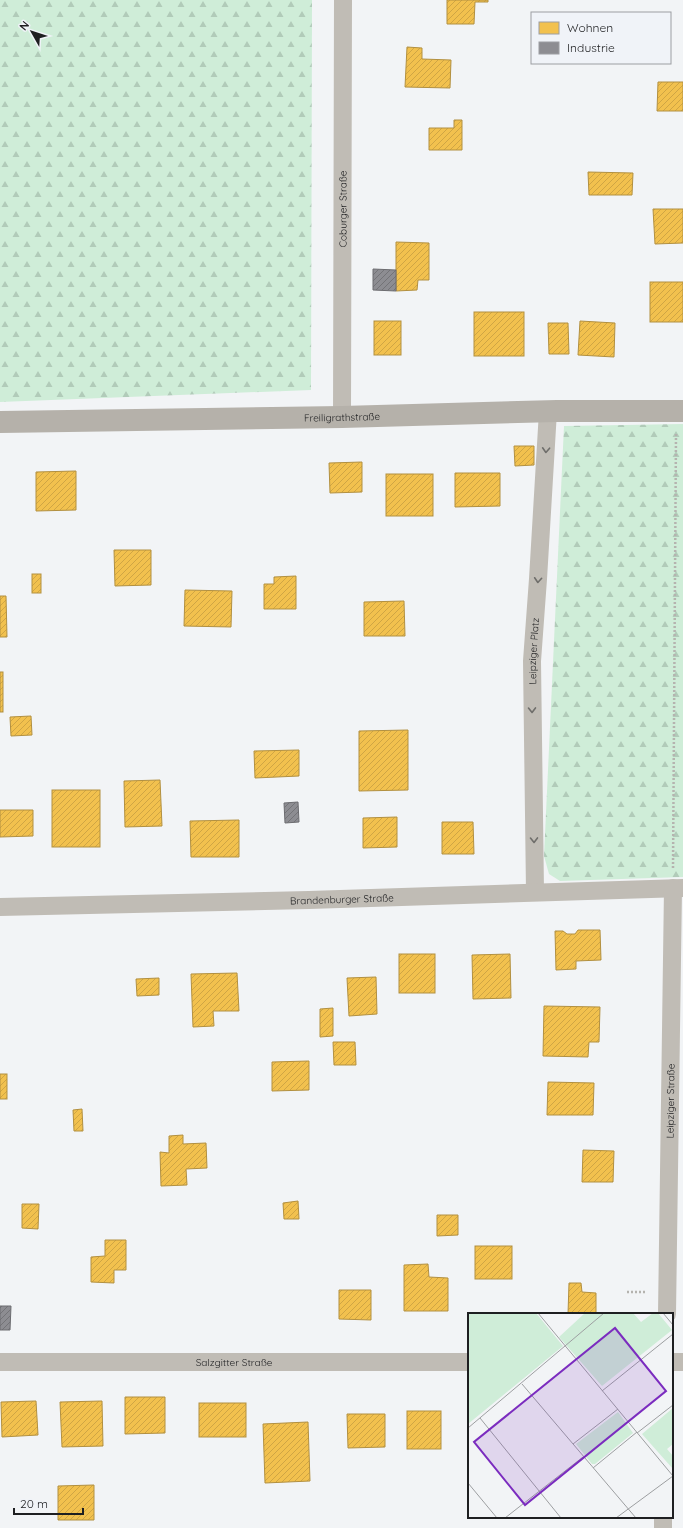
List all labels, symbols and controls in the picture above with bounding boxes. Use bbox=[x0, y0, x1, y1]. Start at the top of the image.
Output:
north arrow bbox=[12, 12, 52, 52]
legend bbox=[531, 12, 671, 64]
text: N bbox=[16, 18, 32, 33]
text: Wohnen bbox=[567, 20, 613, 35]
text: Industrie bbox=[567, 40, 615, 55]
street label: Coburger Straße bbox=[336, 170, 349, 247]
street label: Freiligrathstraße bbox=[304, 409, 381, 424]
one-way arrow bbox=[541, 447, 550, 453]
one-way arrow bbox=[534, 577, 543, 583]
street label: Leipziger Platz bbox=[525, 617, 542, 685]
one-way arrow bbox=[528, 707, 536, 713]
one-way arrow bbox=[530, 837, 538, 843]
street label: Brandenburger Straße bbox=[290, 891, 394, 907]
street label: Leipziger Straße bbox=[663, 1063, 677, 1139]
inset map bbox=[468, 1313, 673, 1518]
street label: Salzgitter Straße bbox=[196, 1356, 273, 1369]
scale bar bbox=[14, 1490, 83, 1516]
text: 20 m bbox=[20, 1496, 48, 1511]

